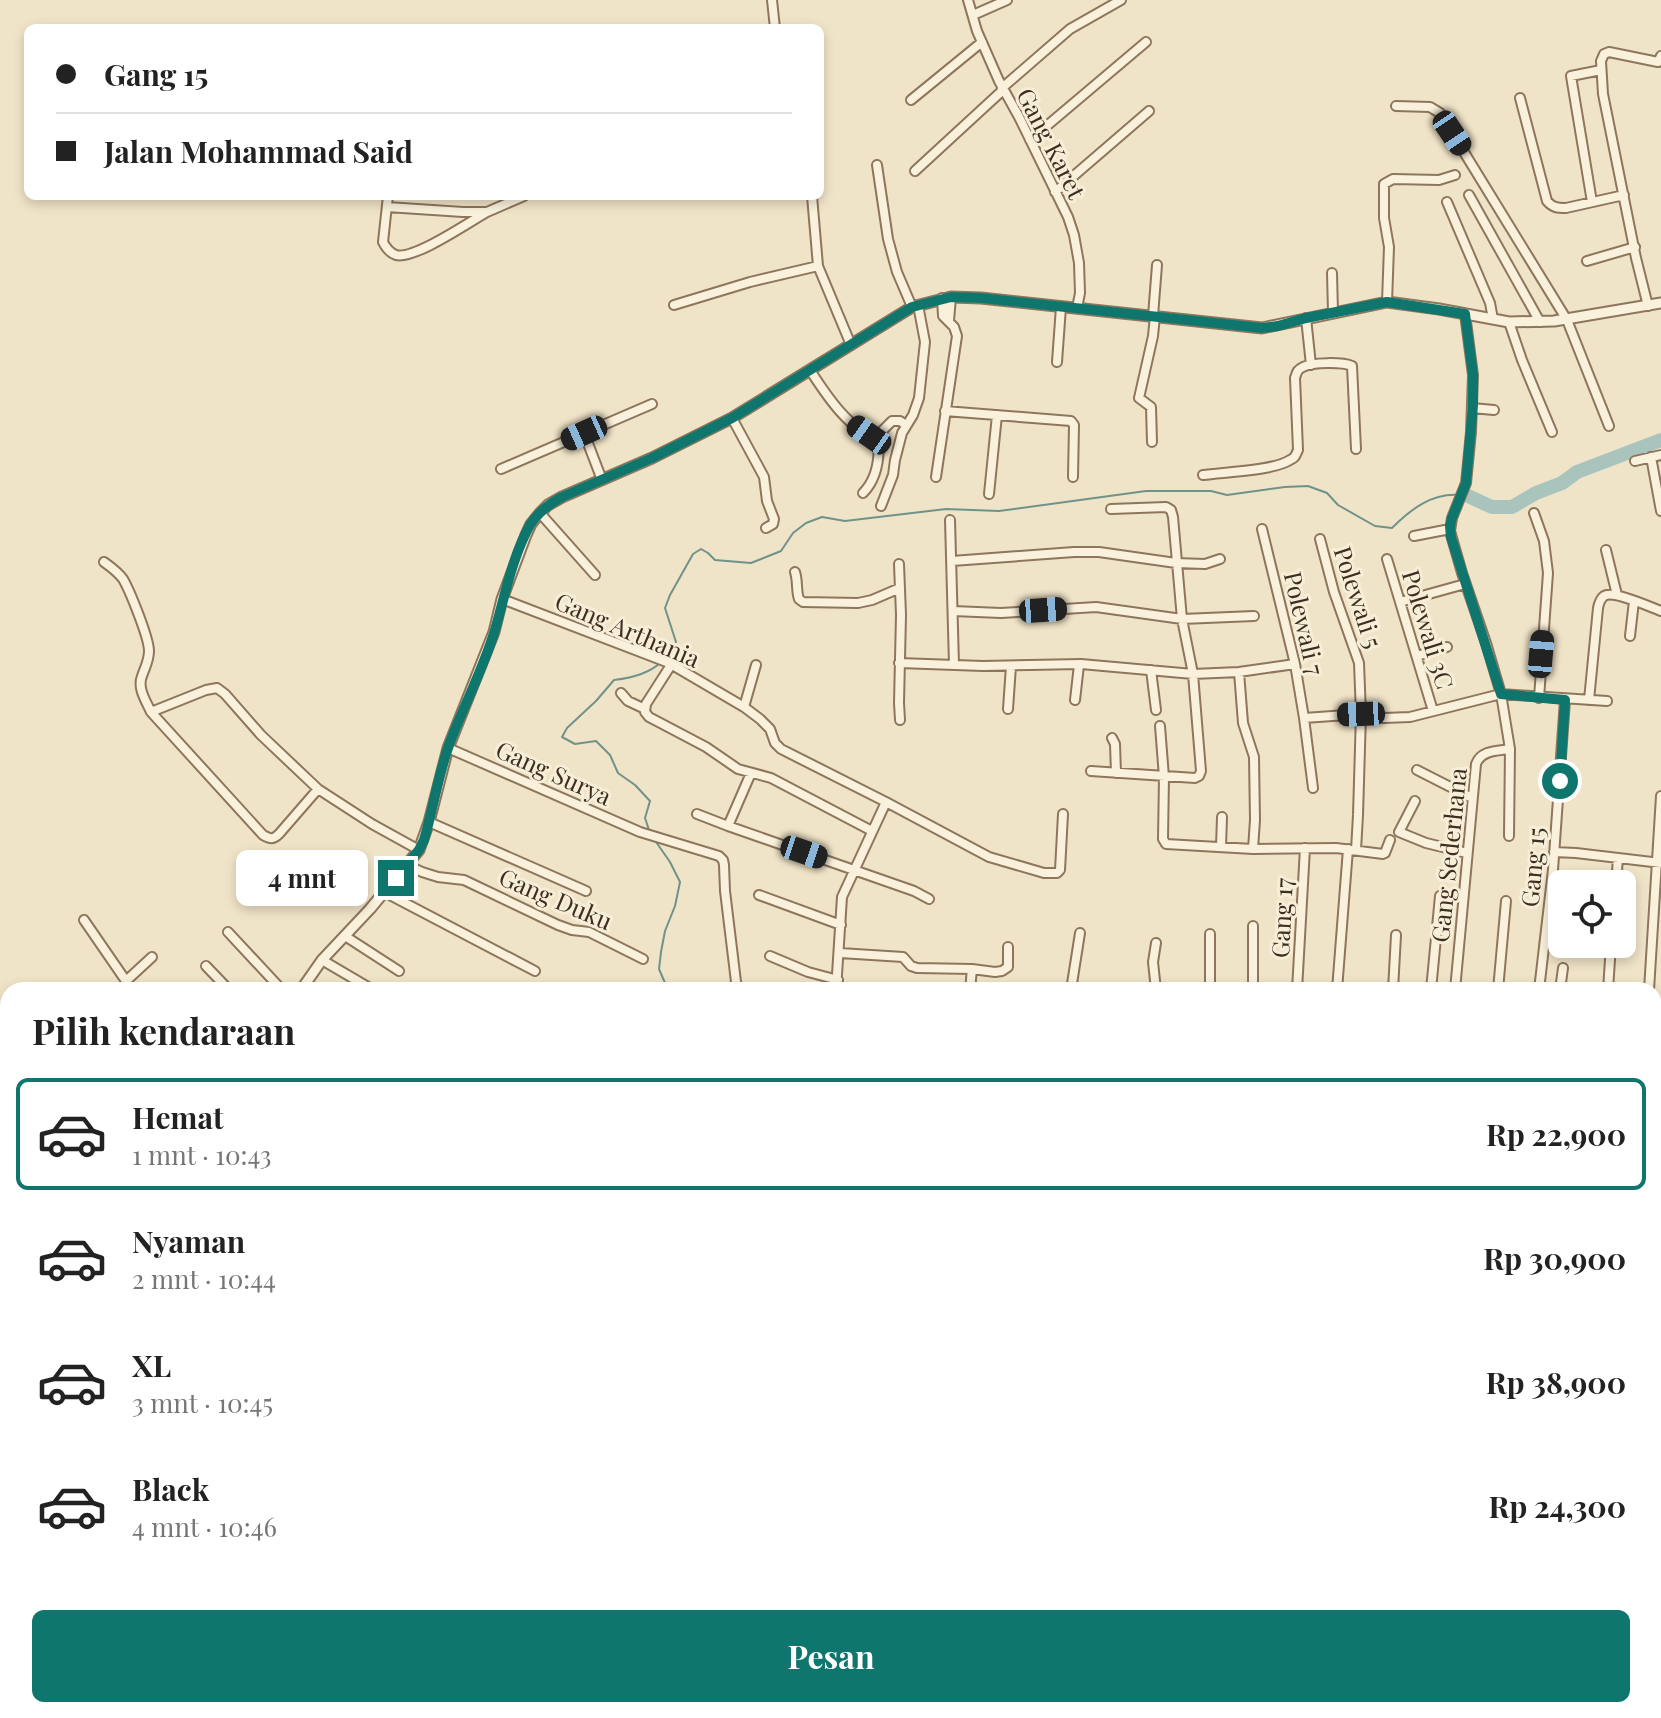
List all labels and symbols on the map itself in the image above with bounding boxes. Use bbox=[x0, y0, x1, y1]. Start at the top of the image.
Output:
street label: Gang Karet bbox=[1011, 82, 1094, 204]
car bbox=[1429, 106, 1475, 160]
car bbox=[842, 411, 896, 459]
car bbox=[557, 412, 611, 454]
street label: Polewali 5 bbox=[1327, 542, 1391, 652]
street label: Polewali 3C bbox=[1396, 566, 1462, 692]
street label: Polewali 7 bbox=[1278, 568, 1332, 678]
street label: Gang Arthania bbox=[551, 584, 705, 674]
car bbox=[1018, 596, 1068, 624]
car bbox=[1527, 629, 1555, 679]
car bbox=[1337, 701, 1385, 727]
street label: Gang Surya bbox=[491, 732, 617, 812]
route start bbox=[1542, 763, 1578, 799]
street label: Gang Sederhana bbox=[1423, 766, 1473, 944]
street label: Gang 15 bbox=[1513, 826, 1551, 908]
car bbox=[777, 833, 831, 871]
callout: 4 mnt bbox=[236, 850, 368, 906]
route end bbox=[378, 860, 414, 896]
street label: Gang Duku bbox=[495, 860, 617, 936]
street label: Gang 17 bbox=[1263, 877, 1299, 959]

